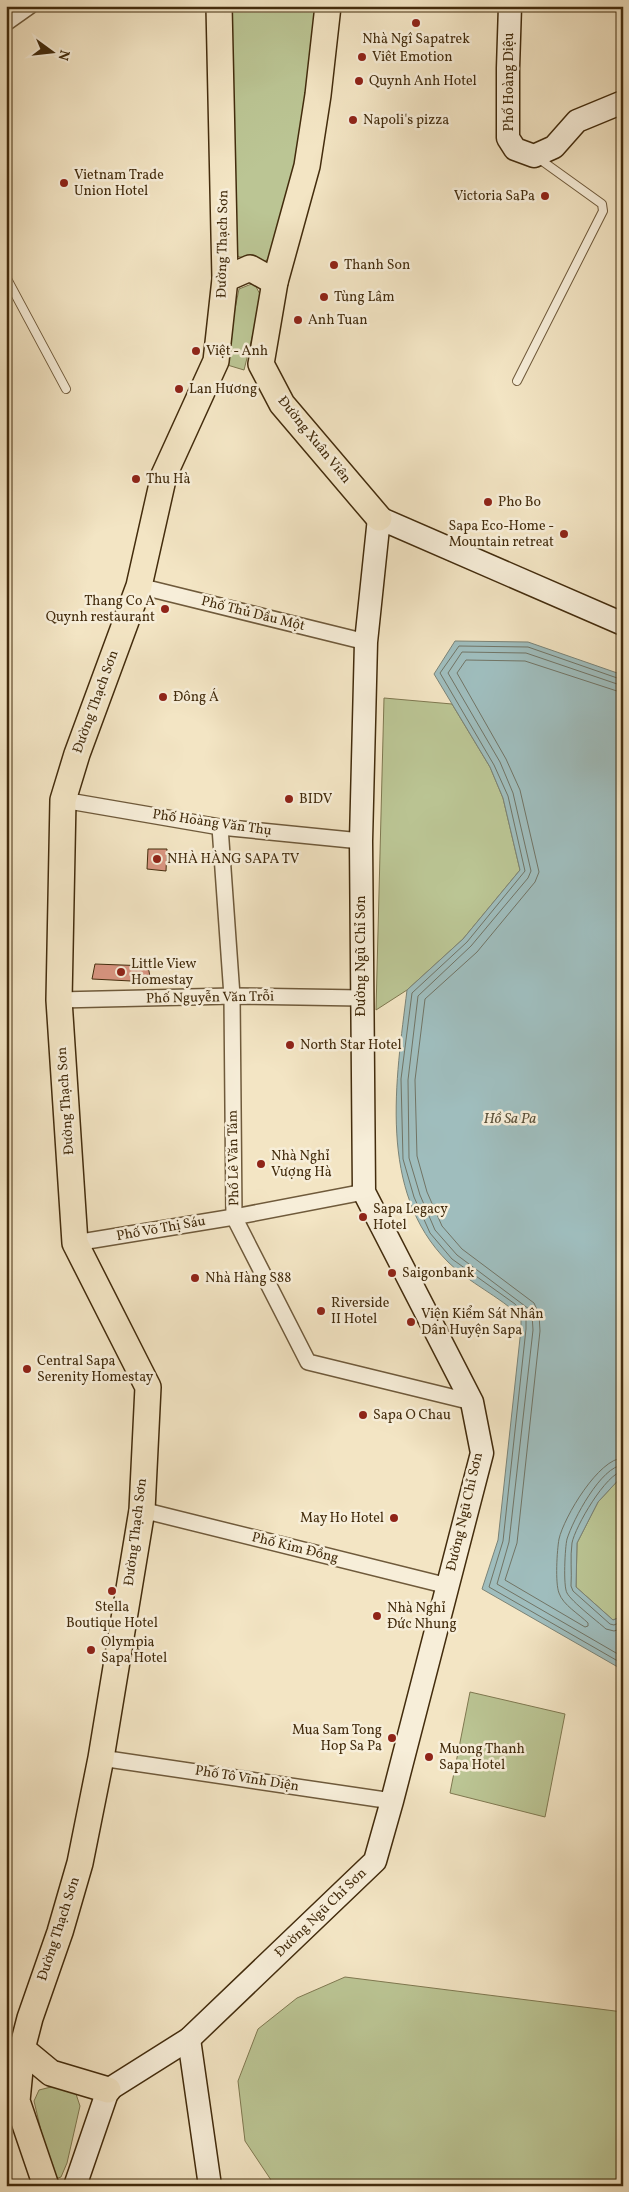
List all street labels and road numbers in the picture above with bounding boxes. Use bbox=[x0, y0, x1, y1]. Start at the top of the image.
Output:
street label: Phố Hoàng Diệu bbox=[500, 32, 519, 131]
street label: Đường Thạch Sơn bbox=[213, 190, 233, 298]
street label: Đường Xuân Viên bbox=[273, 392, 355, 488]
street label: Phố Thủ Dầu Một bbox=[199, 592, 307, 636]
street label: Đường Thạch Sơn bbox=[69, 648, 123, 756]
street label: Phố Hoàng Văn Thụ bbox=[151, 805, 273, 841]
street label: Đường Ngũ Chỉ Sơn bbox=[352, 895, 371, 1017]
street label: Phố Nguyễn Văn Trỗi bbox=[146, 987, 274, 1009]
street label: Đường Thạch Sơn bbox=[53, 1046, 79, 1156]
street label: Phố Lê Văn Tám bbox=[224, 1110, 244, 1206]
street label: Phố Võ Thị Sáu bbox=[115, 1212, 207, 1246]
street label: Đường Ngũ Chỉ Sơn bbox=[442, 1451, 488, 1573]
street label: Đường Thạch Sơn bbox=[120, 1477, 152, 1587]
street label: Phố Kim Đồng bbox=[250, 1528, 340, 1568]
street label: Phố Tô Vĩnh Diện bbox=[194, 1761, 300, 1797]
street label: Đường Ngũ Chỉ Sơn bbox=[271, 1864, 371, 1962]
street label: Đường Thạch Sơn bbox=[33, 1875, 85, 1983]

